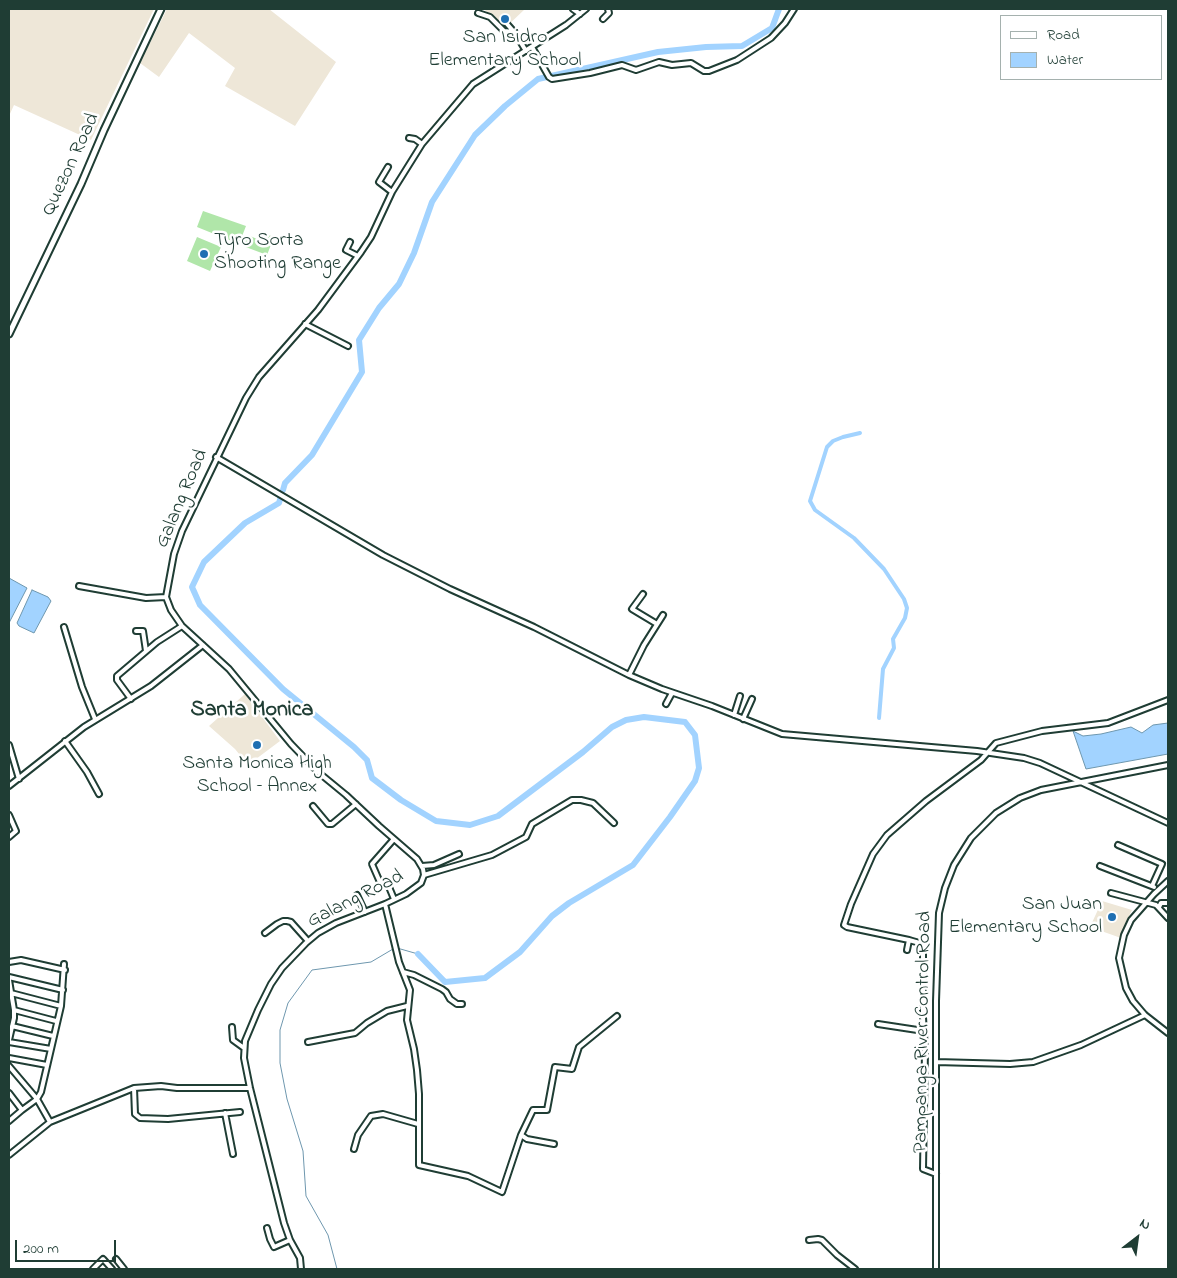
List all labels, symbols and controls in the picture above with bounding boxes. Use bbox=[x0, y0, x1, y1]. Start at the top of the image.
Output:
marker: San Isidro Elementary School bbox=[499, 13, 511, 25]
legend bbox=[1000, 15, 1162, 80]
text: Road bbox=[1047, 24, 1080, 46]
place label: San Isidro Elementary School bbox=[428, 27, 582, 74]
text: Water bbox=[1047, 49, 1083, 71]
street label: Quezon Road bbox=[38, 110, 106, 220]
place label: Tyro Sorta Shooting Range bbox=[214, 230, 341, 277]
marker: Tyro Sorta Shooting Range bbox=[198, 248, 210, 260]
street label: Galang Road bbox=[151, 446, 215, 552]
district label: Santa Monica bbox=[191, 698, 313, 724]
marker: Santa Monica High School – Annex bbox=[251, 739, 263, 751]
place label: Santa Monica High School – Annex bbox=[182, 753, 332, 800]
street label: Galang Road bbox=[304, 866, 408, 934]
place label: San Juan Elementary School bbox=[949, 894, 1102, 941]
street label: Pampanga River Control Road bbox=[910, 911, 938, 1153]
marker: San Juan Elementary School bbox=[1106, 911, 1118, 923]
north arrow bbox=[1112, 1213, 1162, 1263]
text: N bbox=[1135, 1213, 1154, 1236]
scale bar bbox=[18, 1230, 119, 1262]
text: 200 m bbox=[23, 1238, 59, 1260]

